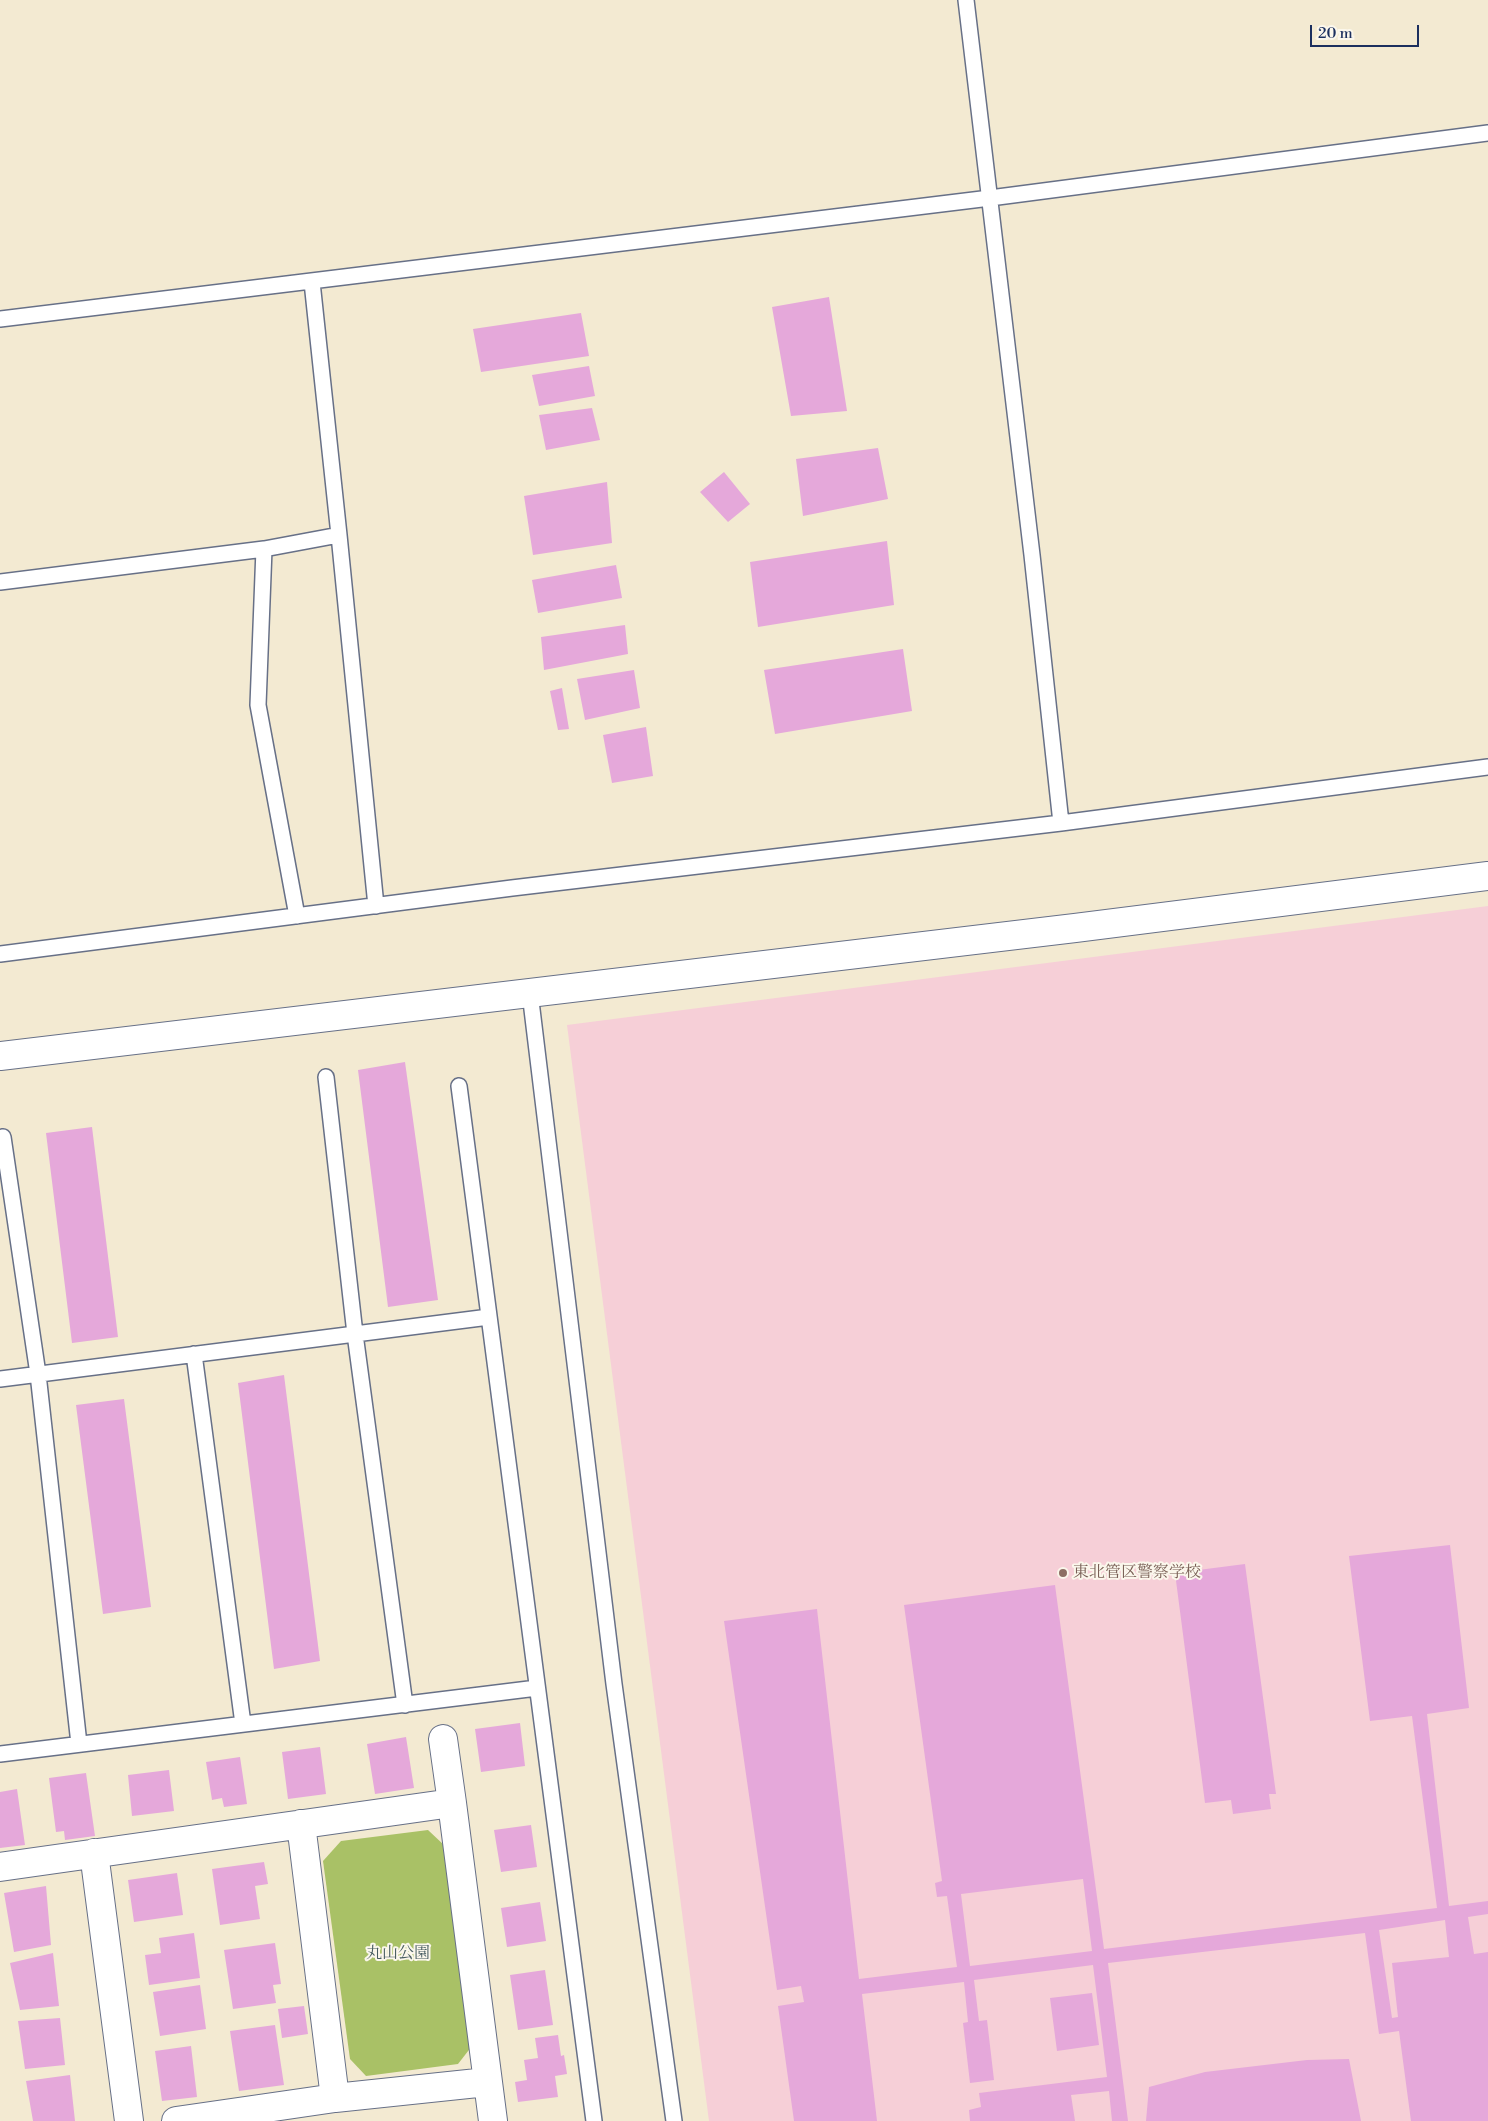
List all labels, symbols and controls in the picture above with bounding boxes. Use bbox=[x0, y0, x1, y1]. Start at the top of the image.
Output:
scale bar bbox=[1313, 15, 1422, 47]
text: 20 m bbox=[1318, 24, 1353, 43]
place label: 東北管区警察学校 bbox=[1073, 1563, 1201, 1583]
marker: 東北管区警察学校 bbox=[1057, 1567, 1069, 1579]
park label: 丸山公園 bbox=[366, 1944, 430, 1964]

